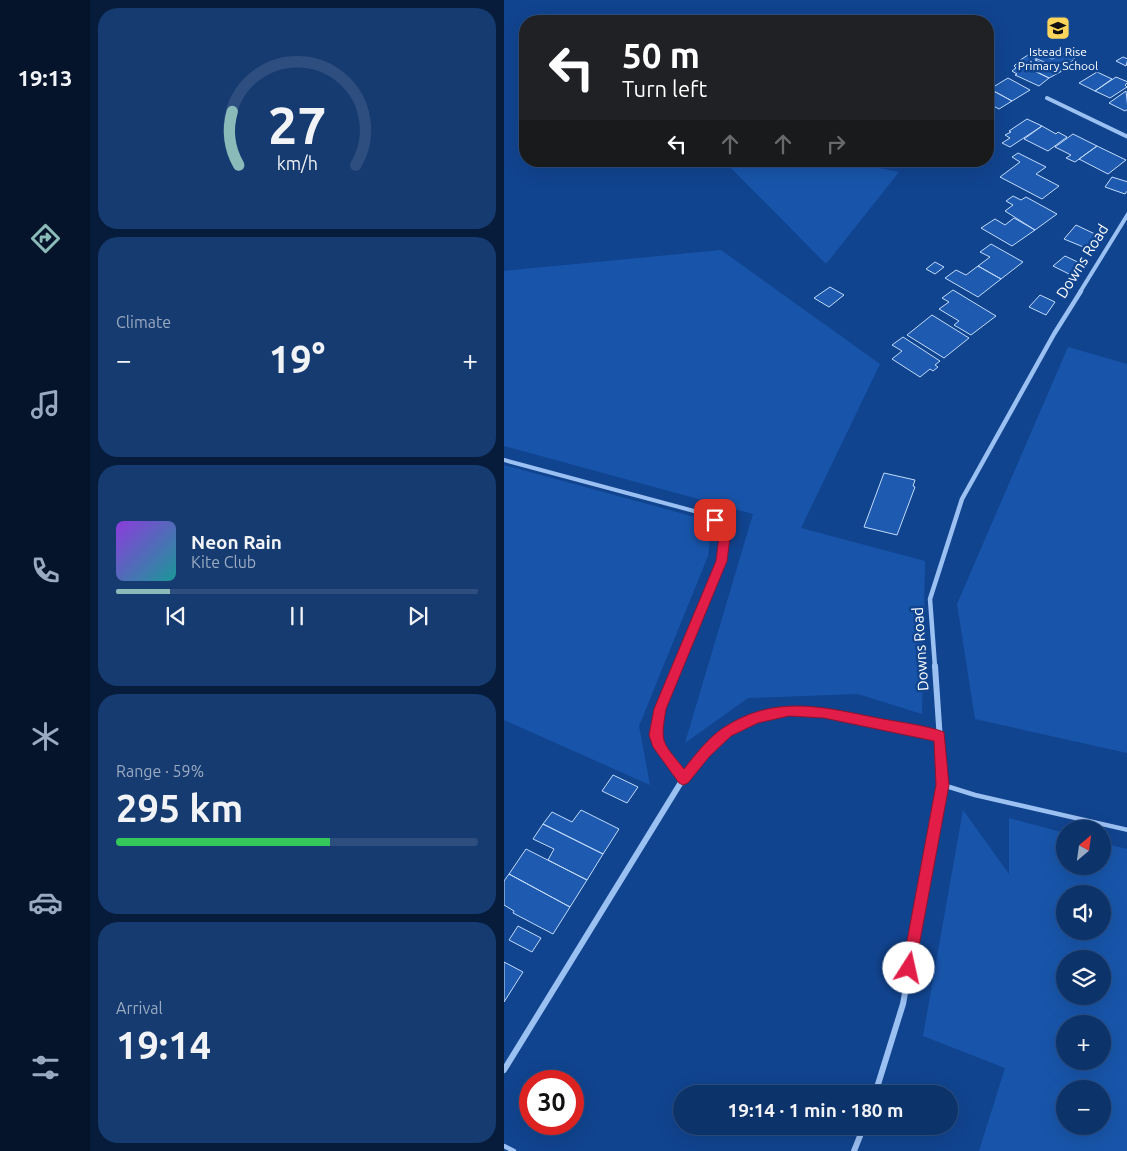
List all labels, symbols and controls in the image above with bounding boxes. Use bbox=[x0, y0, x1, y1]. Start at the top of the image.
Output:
school or university icon: Istead Rise Primary School bbox=[1045, 15, 1071, 41]
icon: left bbox=[539, 35, 604, 100]
text: 50 m bbox=[622, 35, 700, 75]
place label: Istead Rise Primary School bbox=[1018, 45, 1098, 72]
text: 19:13 bbox=[17, 65, 73, 90]
text: Turn left bbox=[622, 76, 707, 101]
text: 27 bbox=[268, 96, 326, 154]
icon: left bbox=[663, 130, 691, 158]
icon: ahead bbox=[716, 130, 744, 158]
icon: ahead bbox=[769, 130, 797, 158]
icon: right bbox=[822, 130, 850, 158]
text: km/h bbox=[276, 153, 318, 173]
icon: directions bbox=[28, 221, 63, 256]
street label: Downs Road bbox=[1053, 221, 1111, 301]
text: Climate bbox=[116, 313, 171, 331]
text: 19° bbox=[269, 338, 325, 380]
text: − bbox=[116, 344, 132, 375]
text: + bbox=[462, 344, 478, 375]
icon: music bbox=[28, 387, 63, 422]
pin bbox=[694, 499, 736, 541]
icon: arrive bbox=[701, 506, 729, 534]
text: Neon Rain bbox=[191, 531, 282, 553]
icon: phone bbox=[28, 553, 63, 588]
text: Kite Club bbox=[191, 553, 256, 571]
icon: previous bbox=[162, 602, 190, 630]
icon: pause bbox=[283, 602, 311, 630]
icon: next bbox=[404, 602, 432, 630]
street label: Downs Road bbox=[909, 606, 931, 692]
icon: climate bbox=[28, 719, 63, 754]
text: Range · 59% bbox=[116, 762, 204, 780]
text: 295 km bbox=[116, 787, 243, 829]
north arrow bbox=[1056, 820, 1112, 875]
map controls bbox=[1056, 820, 1111, 1135]
icon: car bbox=[28, 885, 63, 920]
button: sound bbox=[1056, 885, 1111, 940]
position arrow bbox=[882, 941, 934, 993]
button: layers bbox=[1056, 950, 1111, 1005]
text: Arrival bbox=[116, 999, 163, 1017]
button: + bbox=[1056, 1015, 1111, 1070]
text: 19:14 bbox=[116, 1024, 211, 1066]
icon: filters bbox=[28, 1050, 63, 1085]
speed limit sign: 30 bbox=[519, 1070, 584, 1135]
button: − bbox=[1056, 1080, 1111, 1135]
text: 19:14 · 1 min · 180 m bbox=[728, 1099, 903, 1121]

